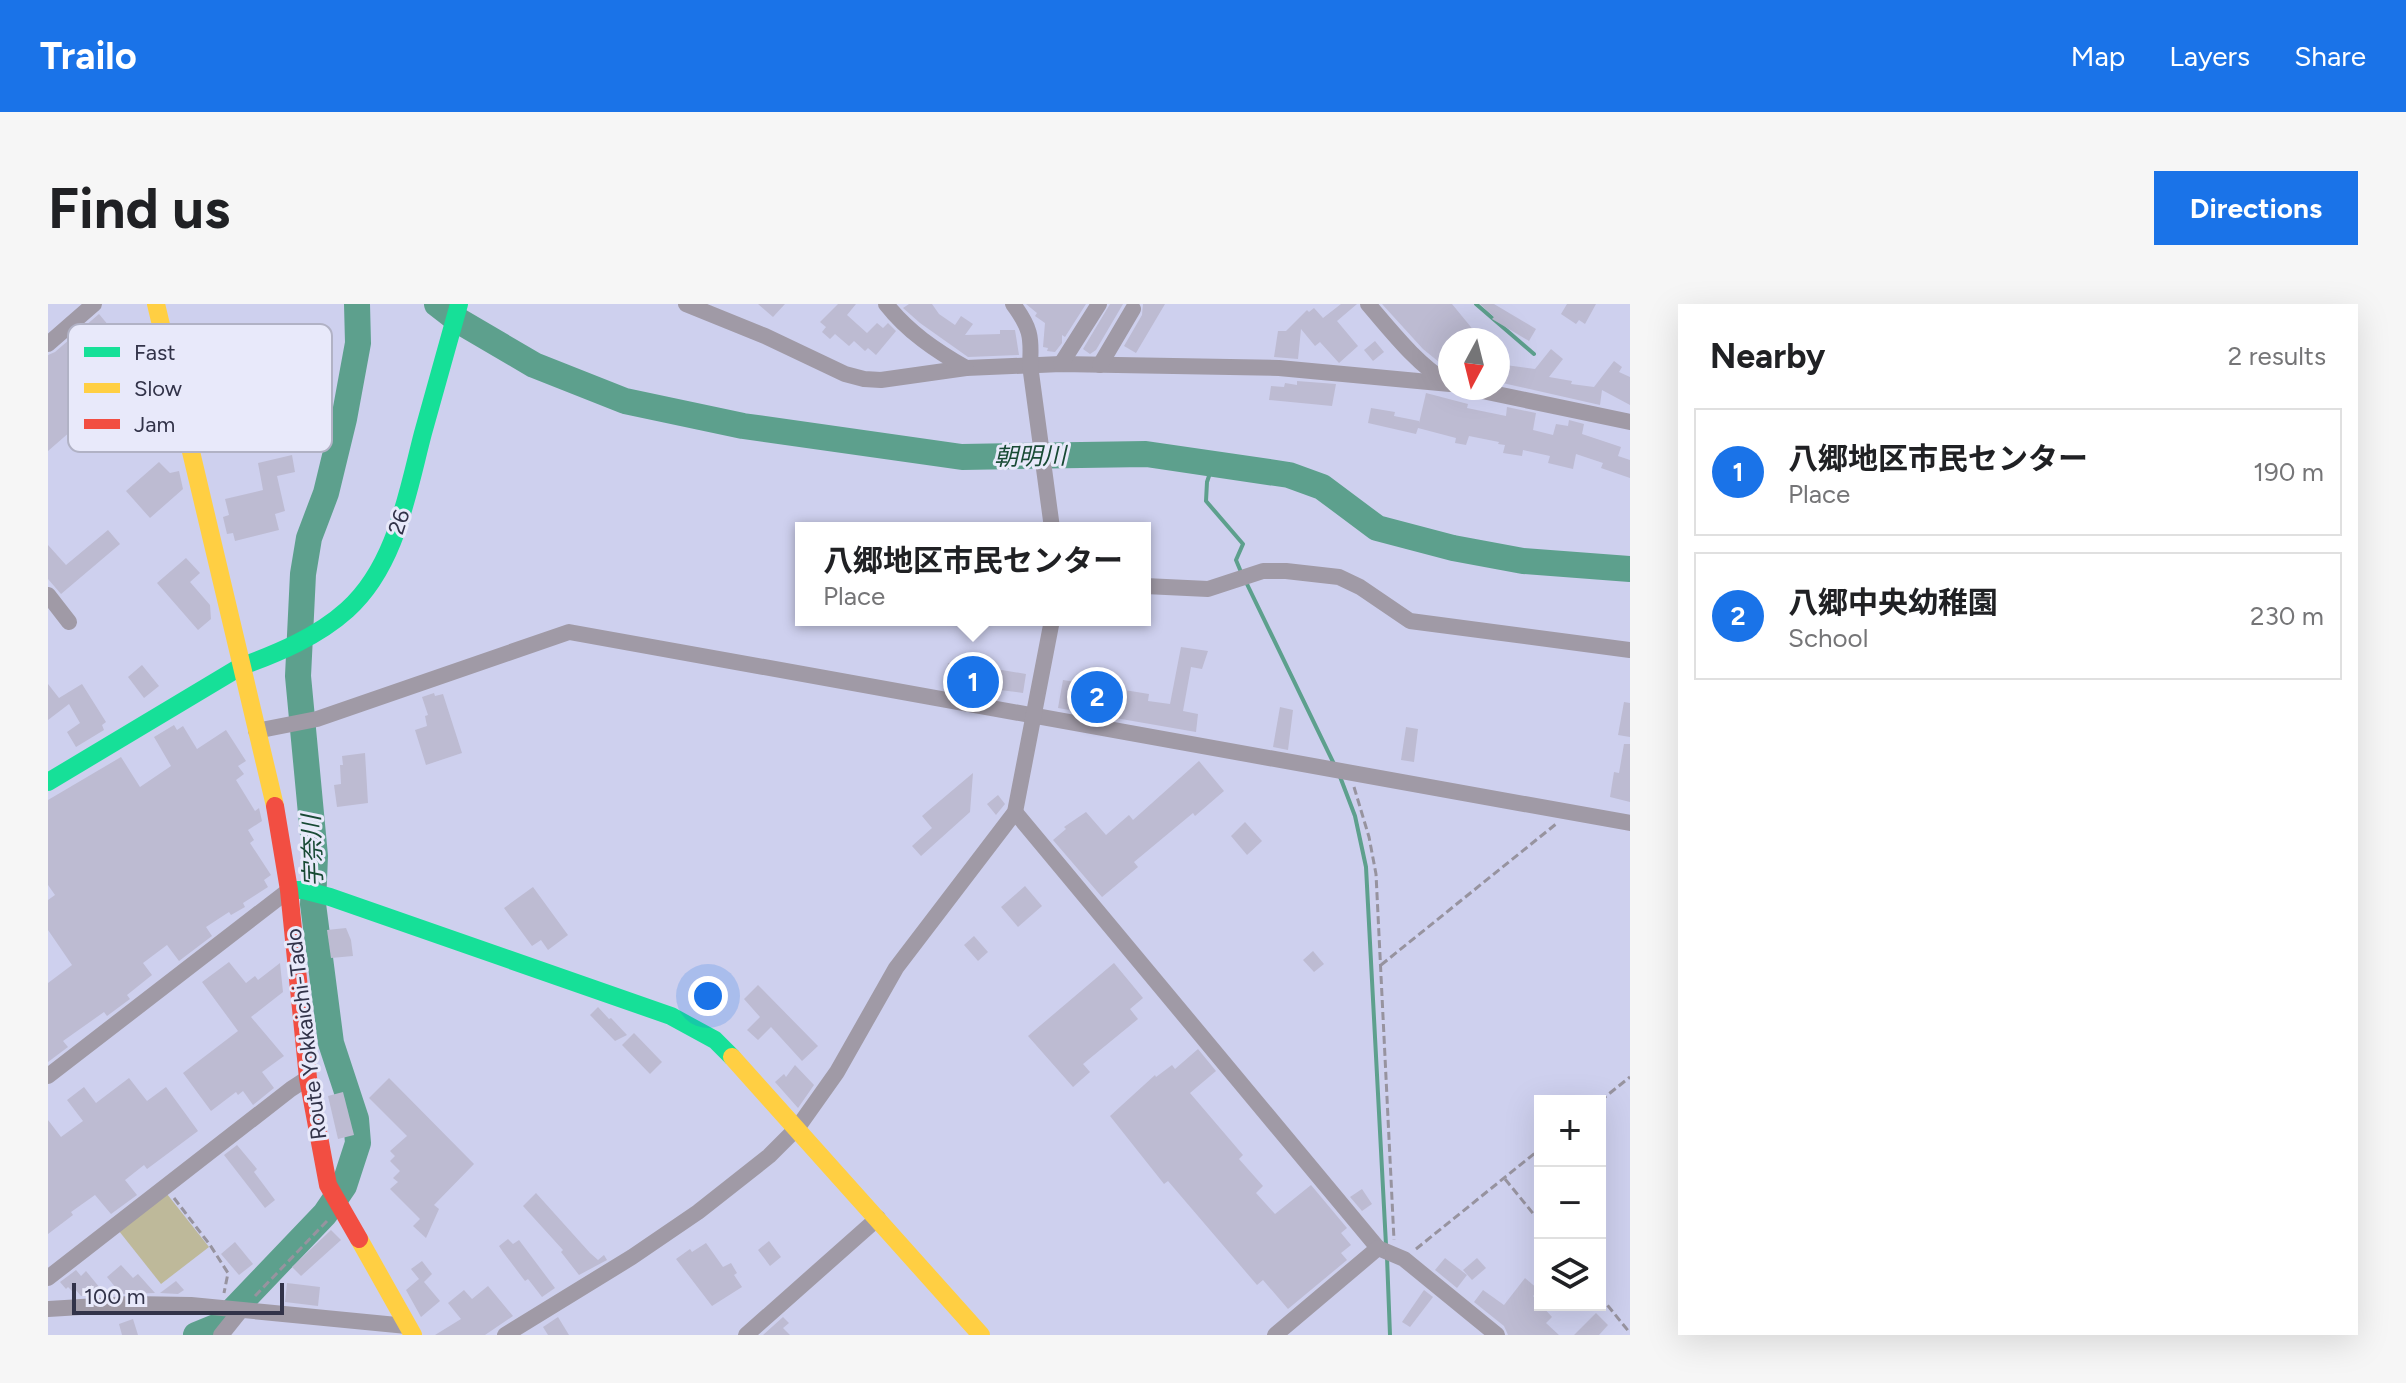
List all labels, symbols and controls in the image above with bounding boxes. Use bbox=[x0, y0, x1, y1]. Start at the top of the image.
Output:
text: Trailo bbox=[40, 33, 137, 79]
text: Map bbox=[2071, 39, 2125, 73]
text: Layers bbox=[2169, 39, 2250, 73]
text: Share bbox=[2294, 39, 2366, 73]
button: Directions bbox=[2154, 171, 2358, 245]
text: Find us bbox=[48, 175, 230, 242]
legend bbox=[68, 324, 332, 452]
north arrow bbox=[1438, 328, 1510, 400]
text: Nearby bbox=[1710, 336, 1825, 377]
text: Fast bbox=[134, 339, 176, 366]
text: 2 results bbox=[2228, 340, 2326, 372]
text: Slow bbox=[134, 375, 183, 402]
text: Jam bbox=[134, 411, 175, 438]
text: 八郷地区市民センター bbox=[1788, 440, 2088, 477]
water label: 朝明川 bbox=[994, 441, 1069, 471]
text: 1 bbox=[1733, 456, 1743, 488]
text: 190 m bbox=[2253, 456, 2324, 488]
text: Place bbox=[1788, 478, 1850, 510]
street label: 26 bbox=[382, 506, 416, 538]
popup bbox=[795, 522, 1151, 626]
text: 八郷地区市民センター bbox=[823, 542, 1123, 579]
text: Place bbox=[823, 580, 885, 612]
text: 八郷中央幼稚園 bbox=[1788, 584, 1998, 621]
text: 2 bbox=[1730, 600, 1746, 632]
text: 230 m bbox=[2250, 600, 2324, 632]
text: School bbox=[1788, 622, 1868, 654]
pin: 1 bbox=[947, 652, 999, 712]
pin: 2 bbox=[1071, 667, 1123, 727]
water label: 宇奈川 bbox=[296, 812, 328, 887]
street label: Route Yokkaichi-Tado bbox=[280, 927, 332, 1141]
your location bbox=[688, 976, 728, 1016]
map controls bbox=[1534, 1095, 1606, 1311]
button: + bbox=[1534, 1095, 1606, 1167]
button: − bbox=[1534, 1167, 1606, 1239]
button: layers bbox=[1534, 1239, 1606, 1311]
scale bar bbox=[72, 1279, 284, 1315]
text: 100 m bbox=[84, 1283, 145, 1310]

